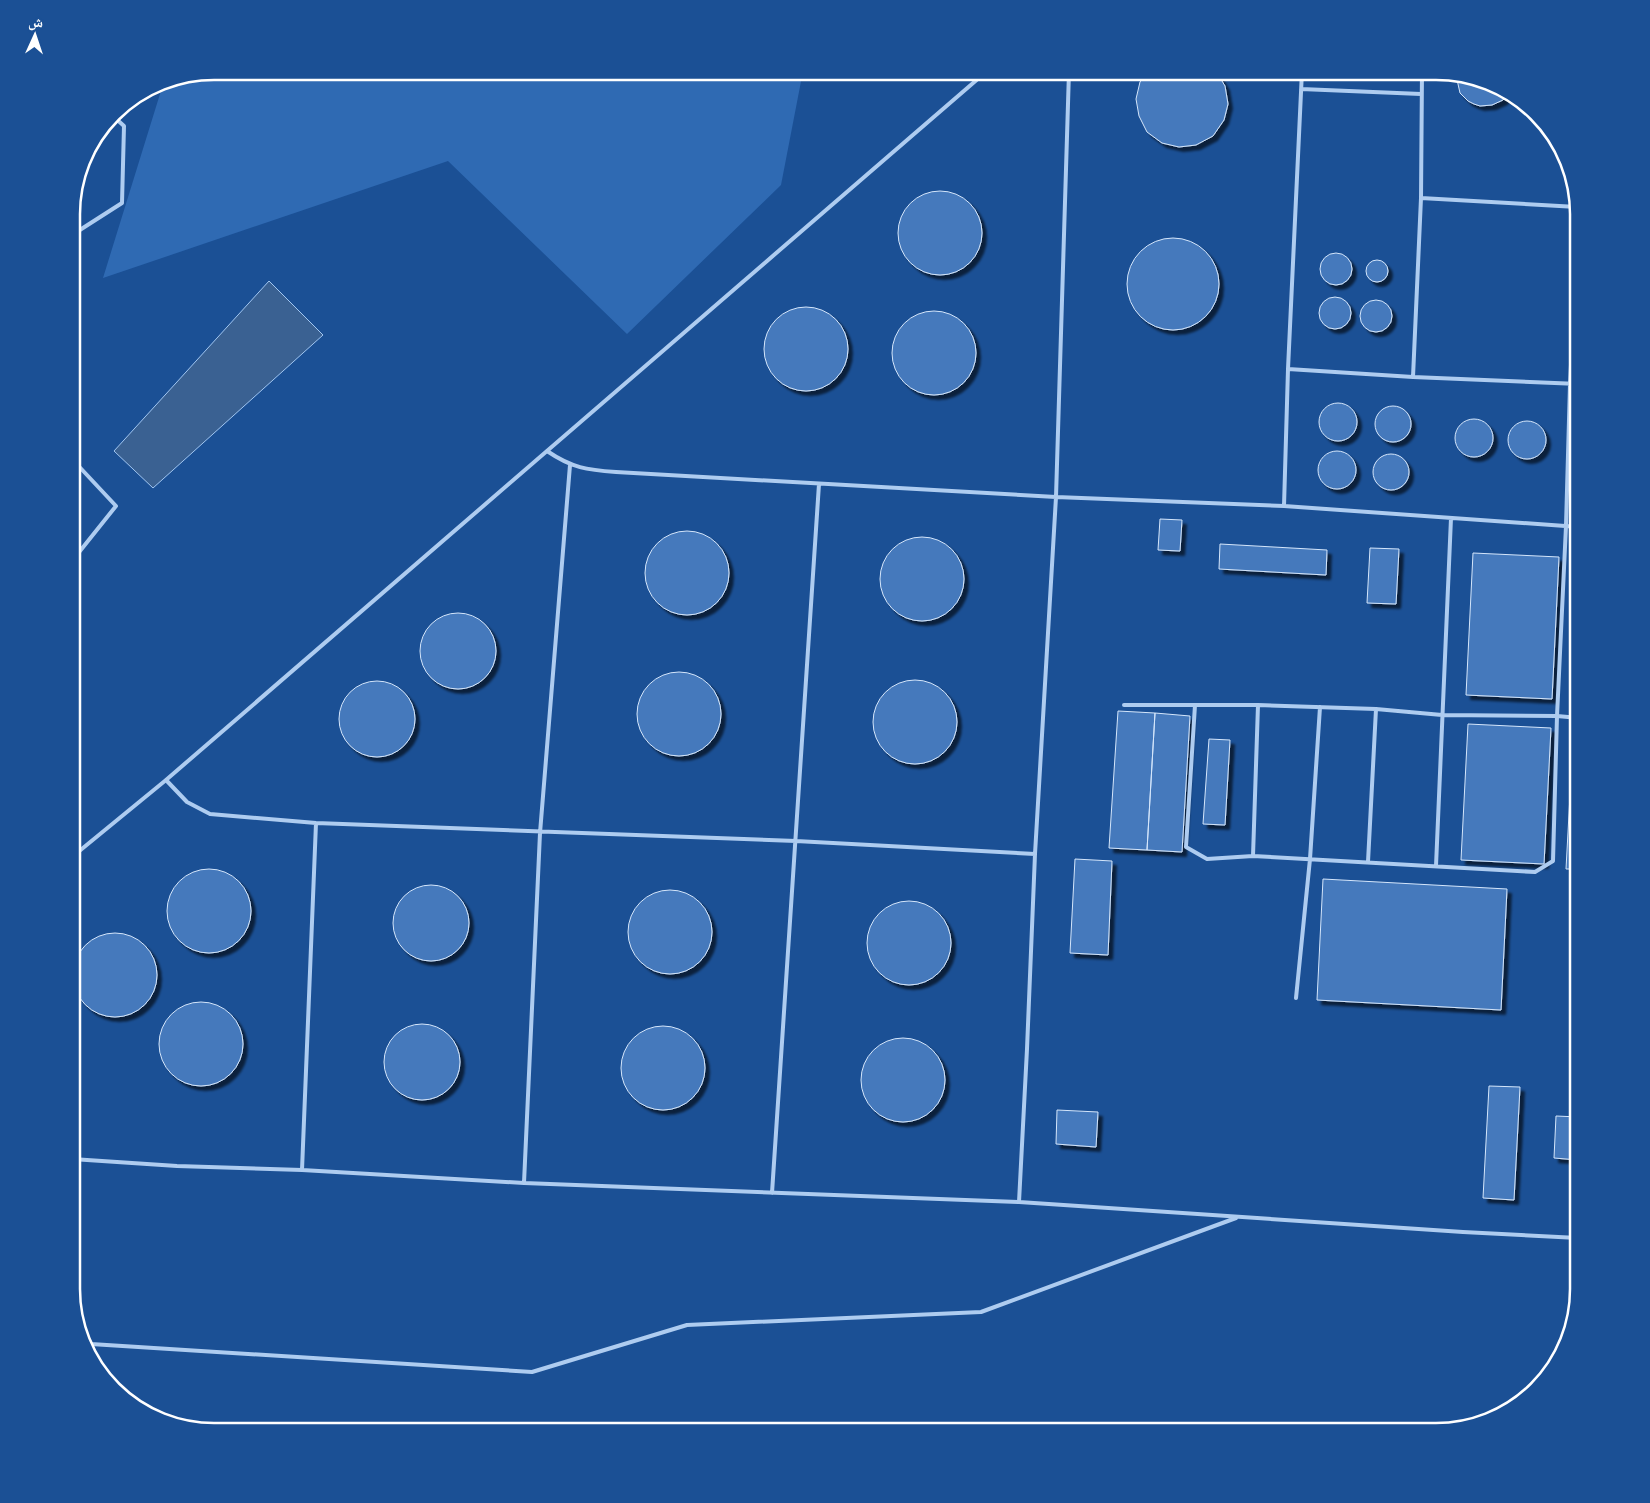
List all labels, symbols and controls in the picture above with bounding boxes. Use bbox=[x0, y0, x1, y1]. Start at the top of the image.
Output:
north arrow bbox=[10, 10, 60, 60]
text: ش bbox=[28, 14, 44, 31]

